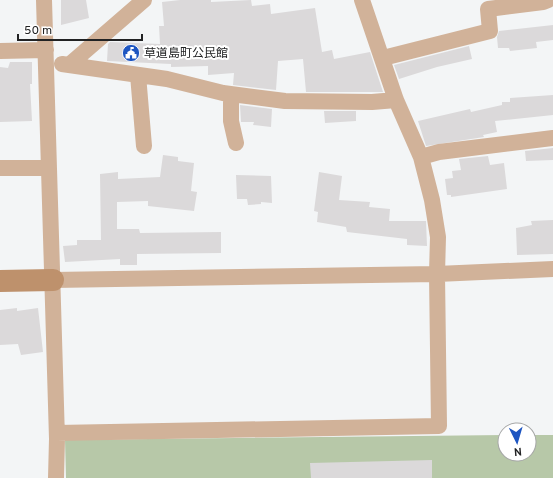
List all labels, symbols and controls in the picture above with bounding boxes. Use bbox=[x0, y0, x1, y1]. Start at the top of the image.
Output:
scale bar bbox=[18, 16, 142, 42]
text: 50 m bbox=[24, 23, 52, 39]
public building icon: 草道島町公民館 bbox=[121, 43, 141, 63]
place label: 草道島町公民館 bbox=[144, 46, 228, 62]
north arrow bbox=[497, 422, 537, 462]
text: N bbox=[513, 444, 522, 458]

